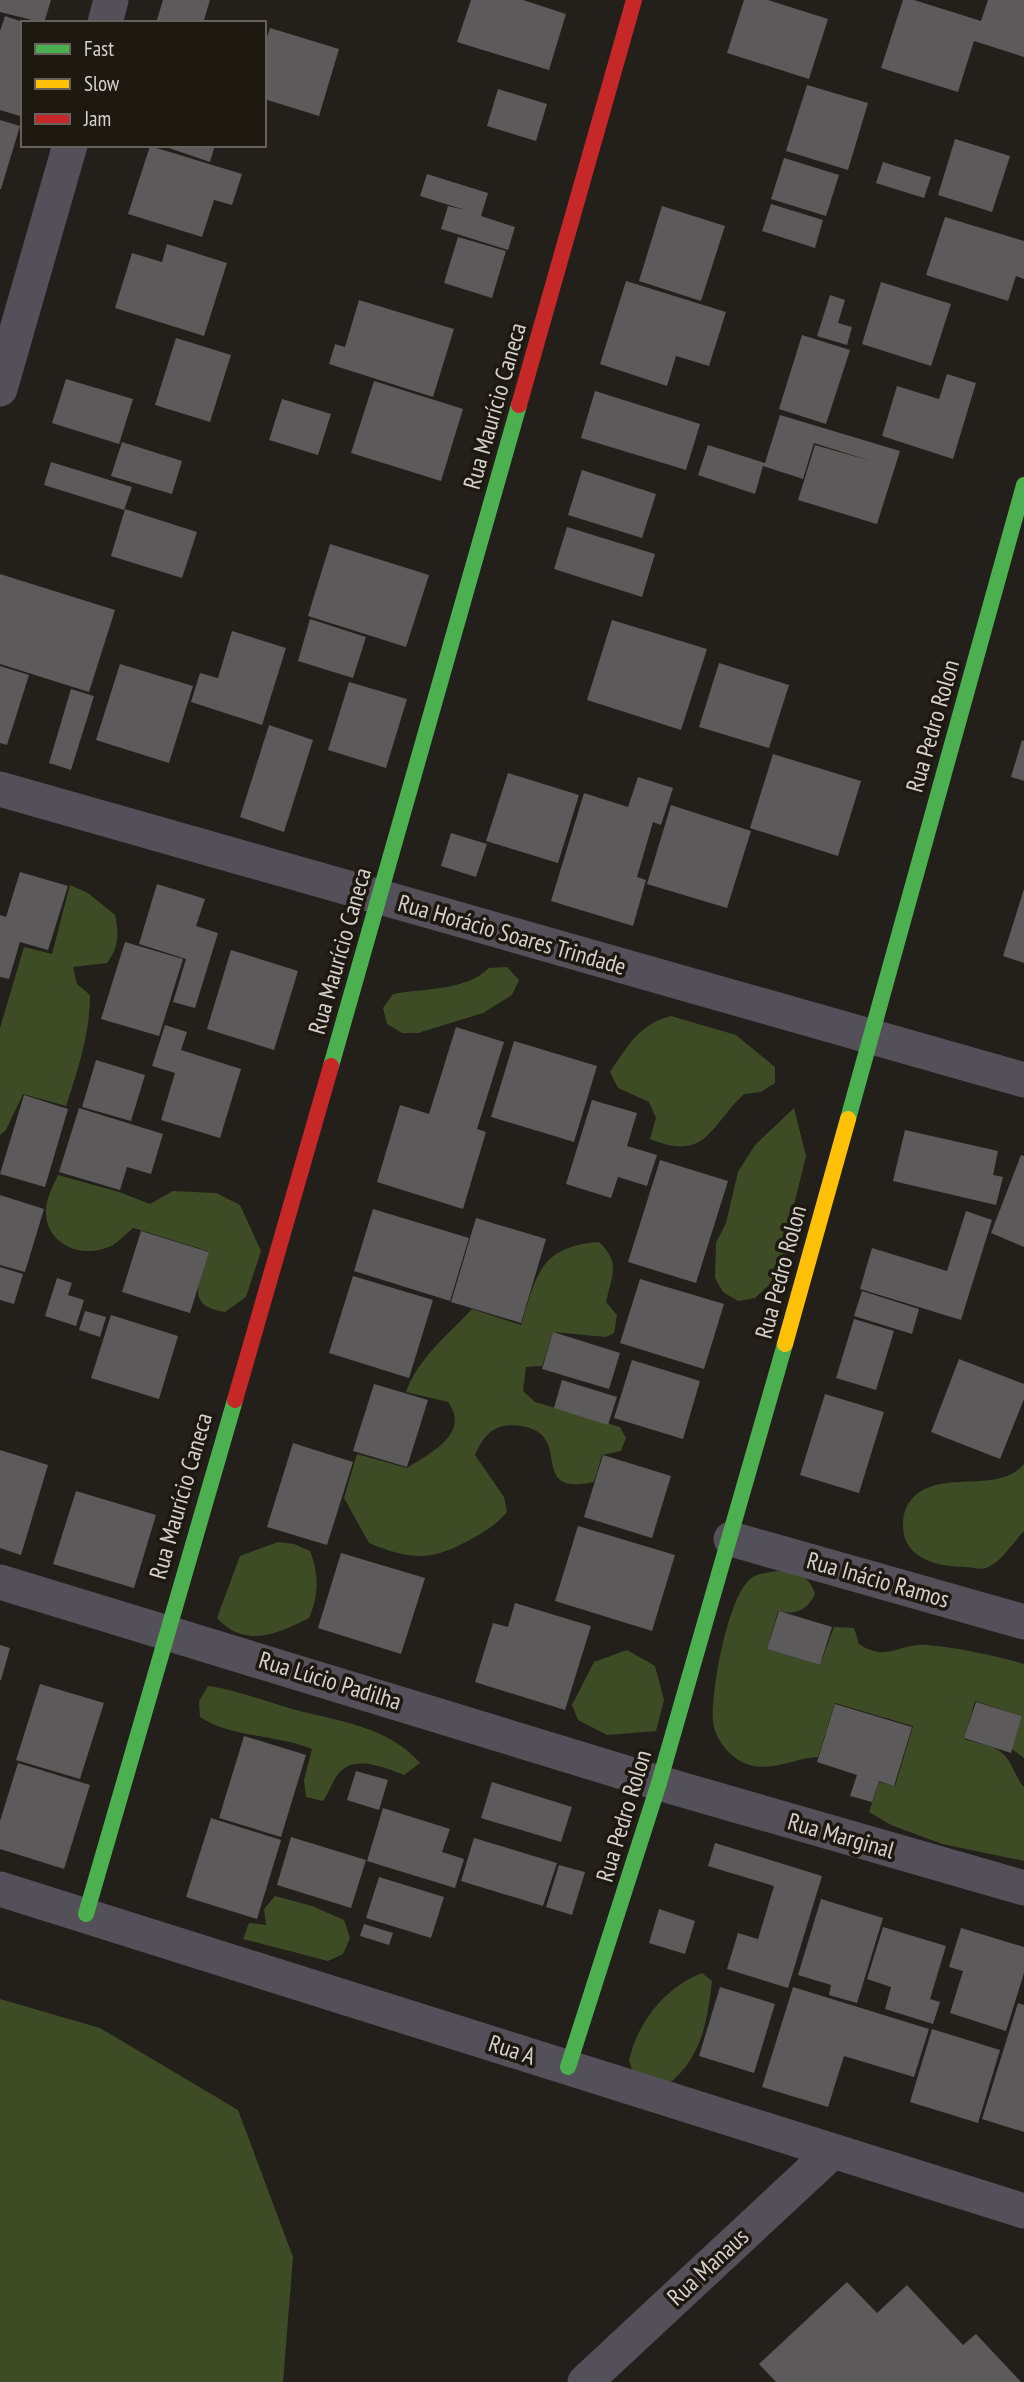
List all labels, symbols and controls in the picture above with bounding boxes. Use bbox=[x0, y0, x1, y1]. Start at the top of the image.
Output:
legend bbox=[21, 21, 266, 147]
text: Fast bbox=[84, 35, 114, 62]
text: Slow bbox=[84, 70, 120, 97]
text: Jam bbox=[83, 105, 111, 132]
street label: Rua Maurício Caneca bbox=[456, 319, 533, 493]
street label: Rua Pedro Rolon bbox=[899, 656, 966, 796]
street label: Rua Maurício Caneca bbox=[301, 864, 378, 1038]
street label: Rua Horácio Soares Trindade bbox=[395, 887, 630, 982]
street label: Rua Pedro Rolon bbox=[748, 1202, 813, 1342]
street label: Rua Maurício Caneca bbox=[142, 1409, 219, 1583]
street label: Rua Inácio Ramos bbox=[803, 1544, 953, 1615]
street label: Rua Lúcio Padilha bbox=[255, 1644, 405, 1717]
street label: Rua Pedro Rolon bbox=[589, 1746, 658, 1886]
street label: Rua Marginal bbox=[784, 1806, 898, 1866]
street label: Rua A bbox=[485, 2027, 540, 2072]
street label: Rua Manaus bbox=[660, 2221, 755, 2312]

